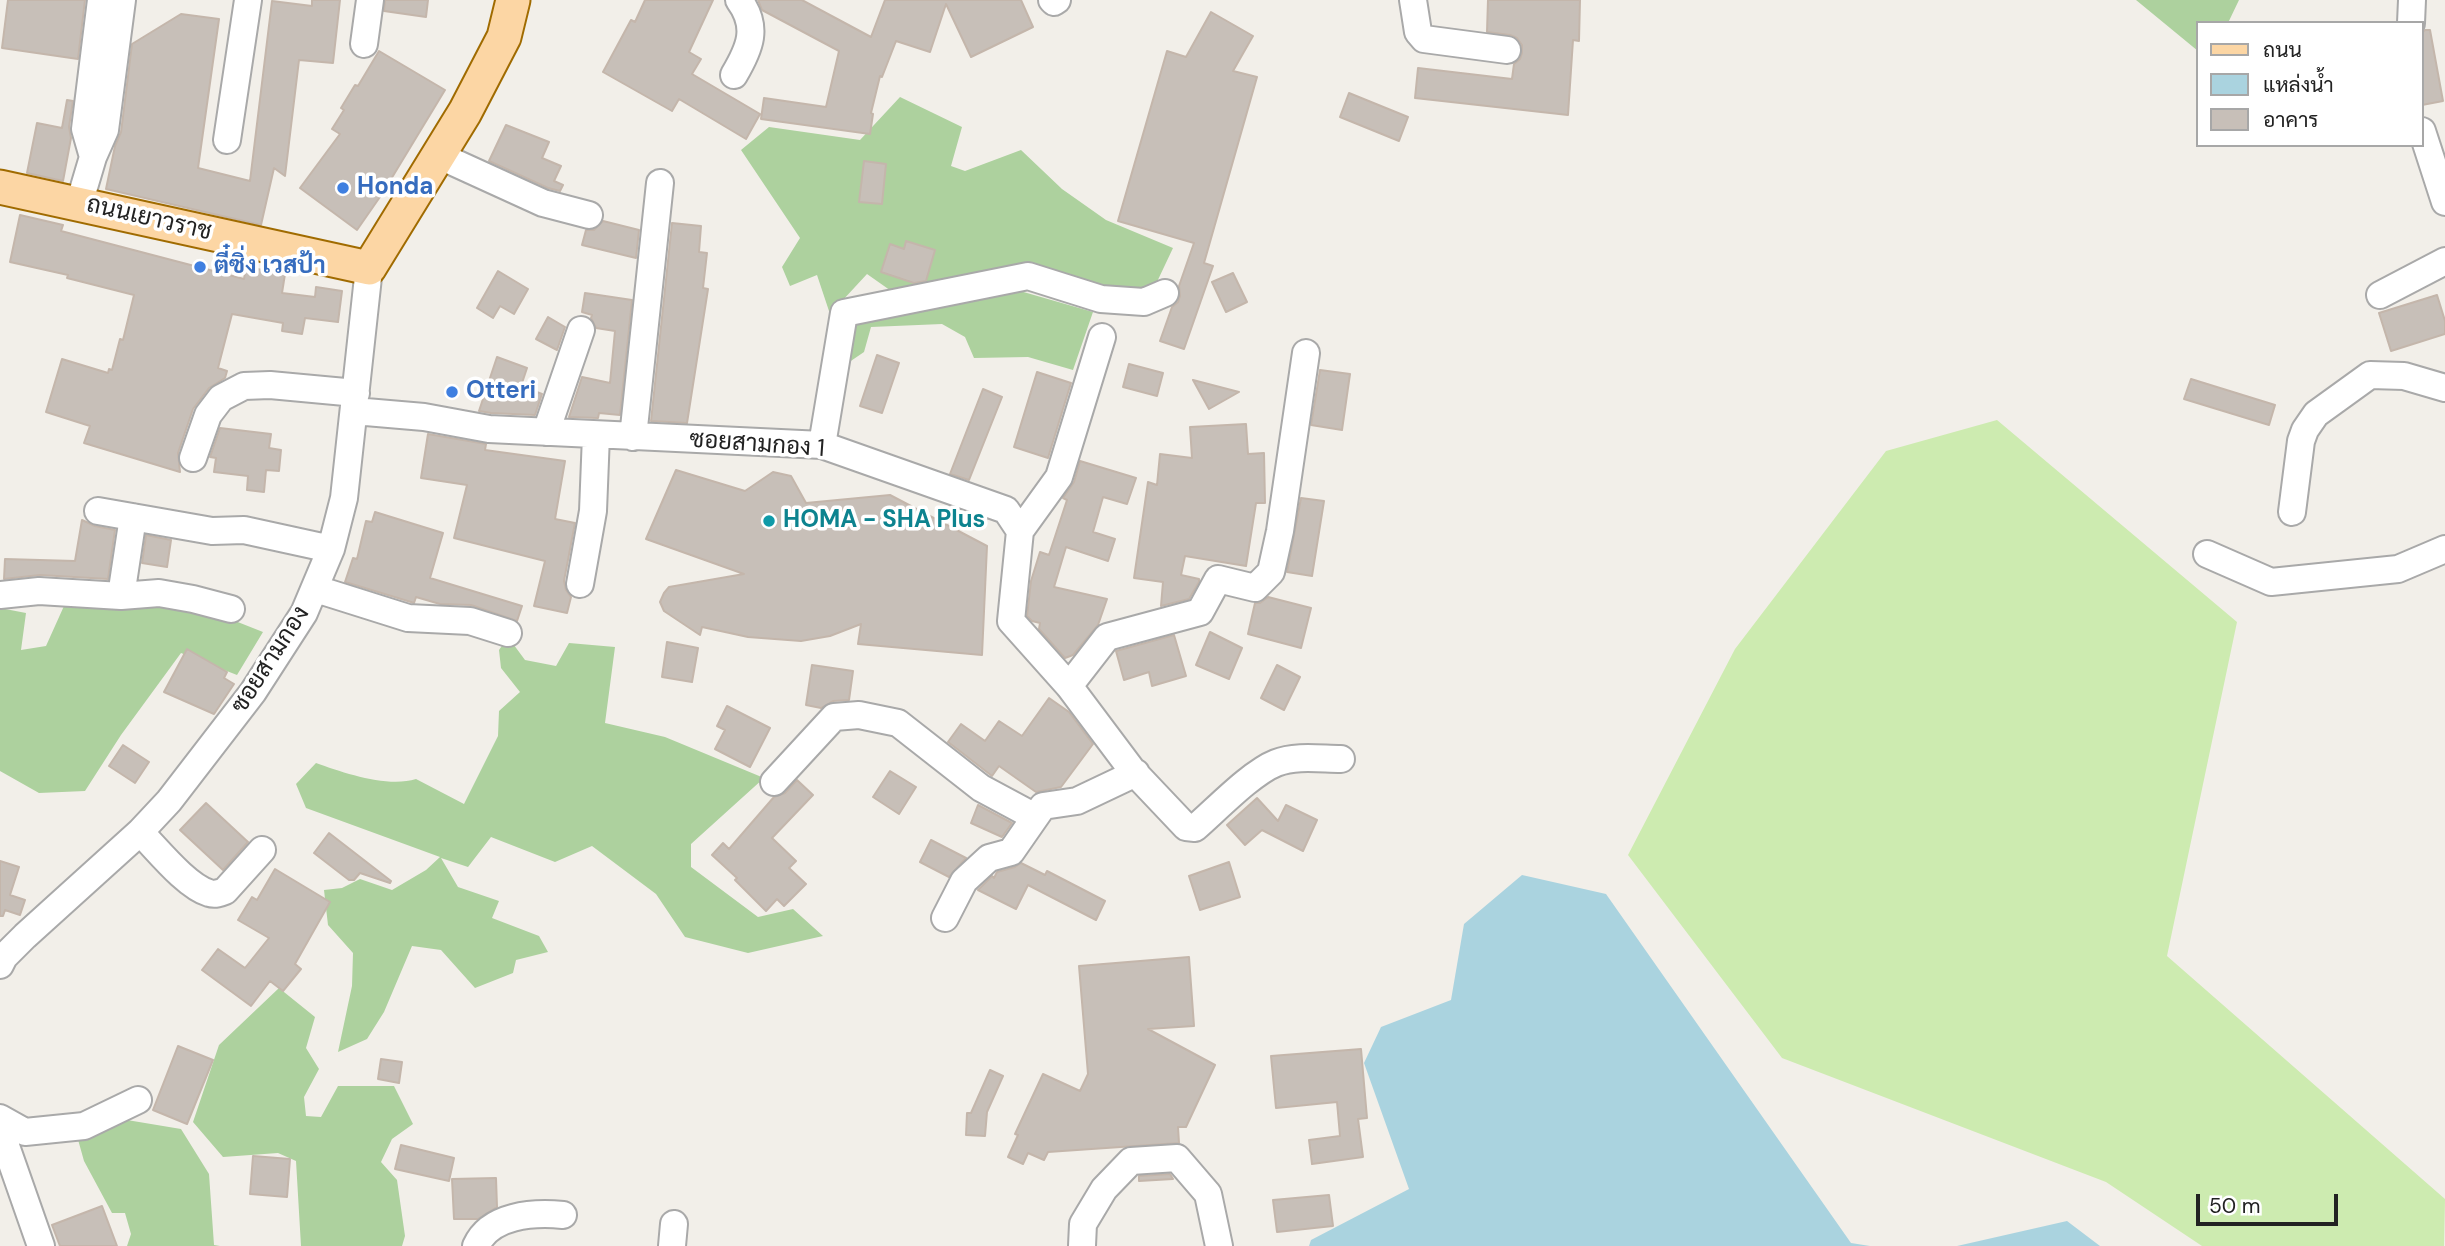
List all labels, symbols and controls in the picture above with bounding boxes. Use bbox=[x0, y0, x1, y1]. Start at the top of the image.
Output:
legend bbox=[2196, 21, 2424, 147]
text: ถนน bbox=[2263, 36, 2302, 64]
text: แหล่งน้ำ bbox=[2263, 71, 2334, 99]
text: อาคาร bbox=[2263, 106, 2319, 134]
place label: Honda bbox=[357, 174, 433, 202]
marker: Honda bbox=[335, 180, 351, 196]
street label: ถนนเยาวราช bbox=[84, 191, 214, 247]
place label: ตี๋ซิ่ง เวสป้า bbox=[214, 253, 326, 281]
marker: ตี๋ซิ่ง เวสป้า bbox=[192, 259, 208, 275]
place label: Otteri bbox=[466, 378, 536, 406]
marker: Otteri bbox=[444, 384, 460, 400]
street label: ซอยสามกอง 1 bbox=[688, 426, 826, 464]
place label: HOMA - SHA Plus bbox=[783, 507, 985, 535]
marker: HOMA - SHA Plus bbox=[761, 513, 777, 529]
street label: ซอยสามกอง bbox=[226, 601, 316, 719]
scale bar bbox=[2200, 1180, 2342, 1224]
text: 50 m bbox=[2209, 1192, 2260, 1220]

